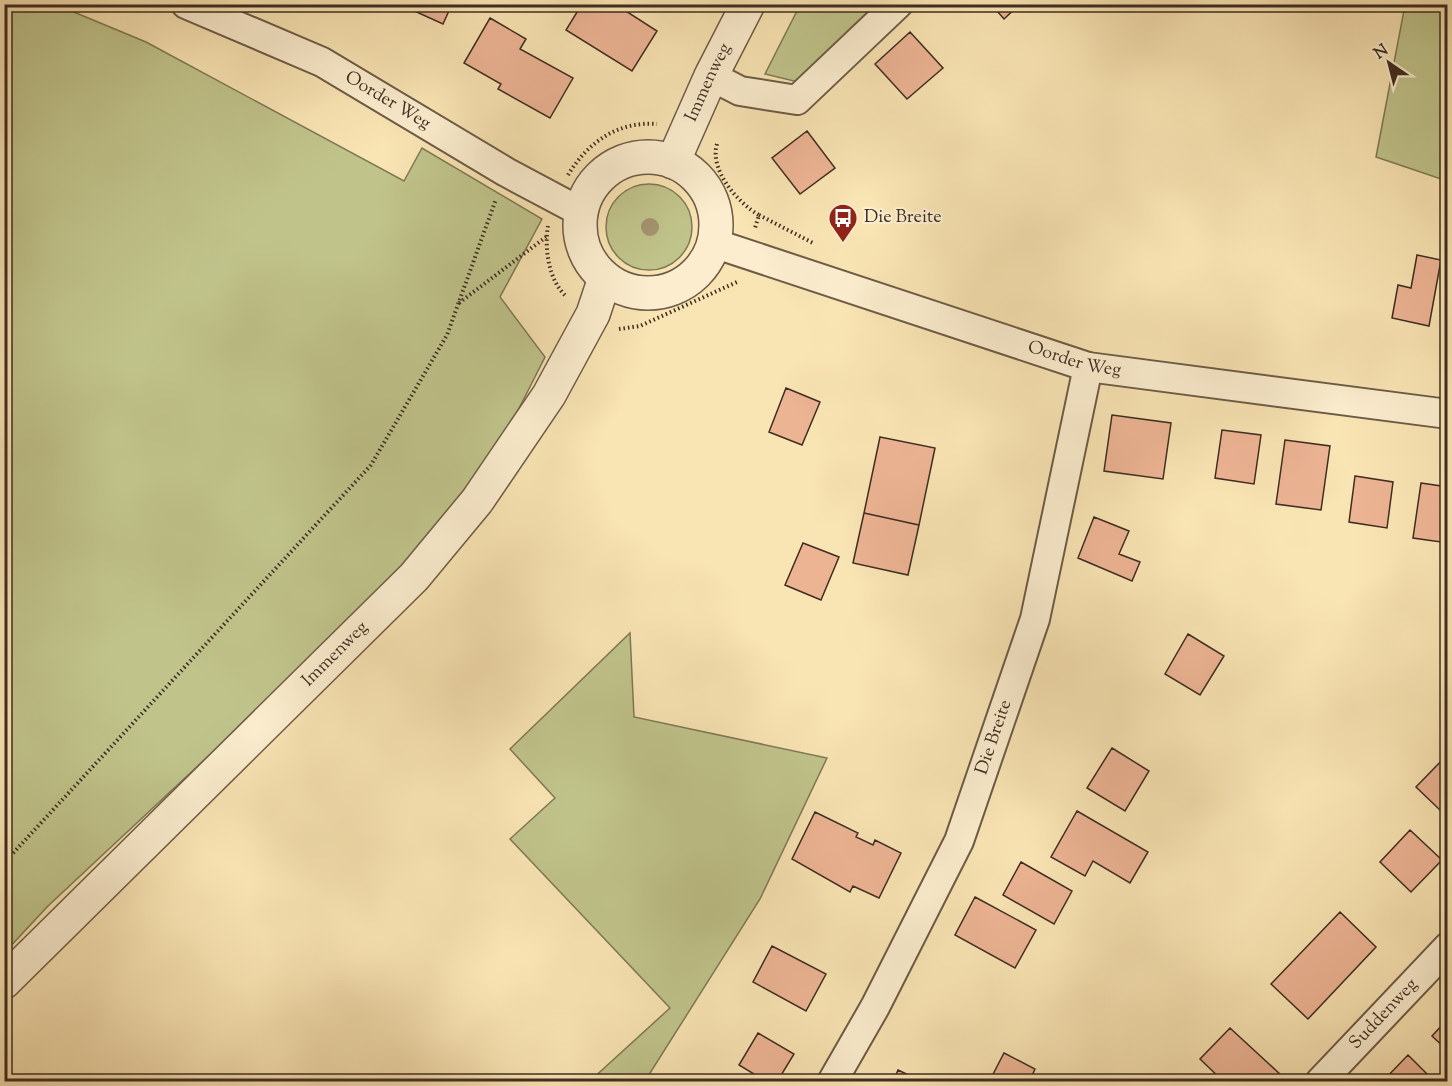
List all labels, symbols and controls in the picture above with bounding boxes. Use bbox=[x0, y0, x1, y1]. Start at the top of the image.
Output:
north arrow bbox=[1359, 33, 1419, 93]
street label: Immenweg bbox=[679, 39, 739, 126]
text: N bbox=[1370, 40, 1394, 66]
street label: Oorder Weg bbox=[339, 65, 436, 137]
bus stop icon: Die Breite bbox=[827, 202, 859, 244]
place label: Die Breite bbox=[864, 205, 942, 231]
street label: Oorder Weg bbox=[1024, 335, 1123, 384]
street label: Immenweg bbox=[296, 616, 375, 693]
street label: Die Breite bbox=[970, 696, 1019, 778]
street label: Suddenweg bbox=[1344, 973, 1424, 1056]

